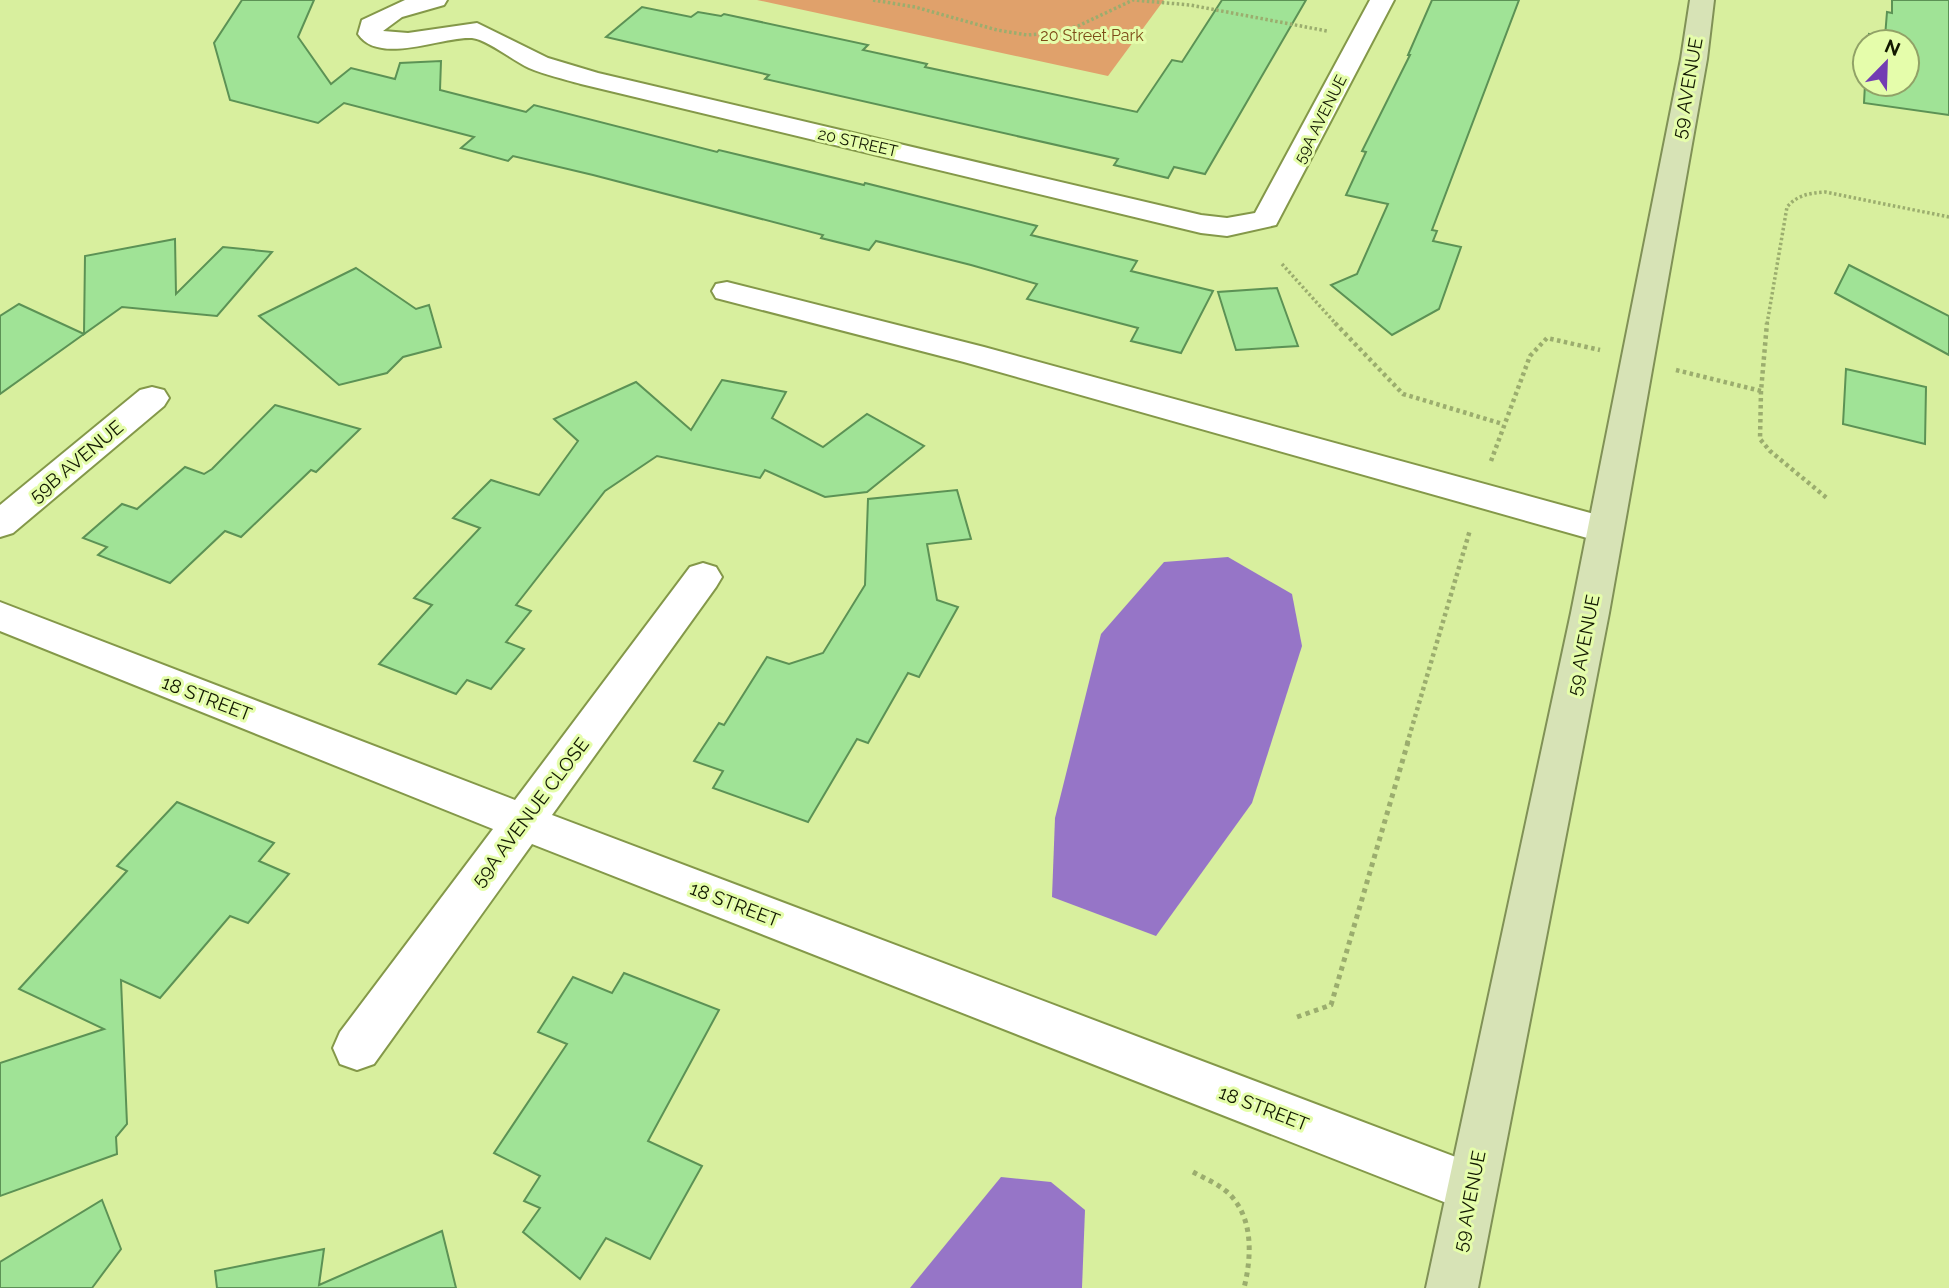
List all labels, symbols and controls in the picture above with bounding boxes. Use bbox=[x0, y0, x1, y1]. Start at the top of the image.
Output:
park label: 20 Street Park bbox=[1040, 26, 1144, 45]
north arrow bbox=[1851, 28, 1921, 98]
text: N bbox=[1882, 34, 1904, 60]
street label: 59 AVENUE bbox=[1667, 36, 1707, 140]
street label: 59A AVENUE bbox=[1290, 72, 1351, 167]
street label: 20 STREET bbox=[816, 124, 900, 161]
street label: 59B AVENUE bbox=[25, 416, 127, 506]
street label: 59 AVENUE bbox=[1562, 593, 1604, 697]
street label: 18 STREET bbox=[159, 671, 255, 725]
street label: 59A AVENUE CLOSE bbox=[467, 733, 593, 891]
street label: 18 STREET bbox=[687, 877, 783, 931]
street label: 18 STREET bbox=[1216, 1081, 1312, 1135]
street label: 59 AVENUE bbox=[1448, 1149, 1490, 1253]

